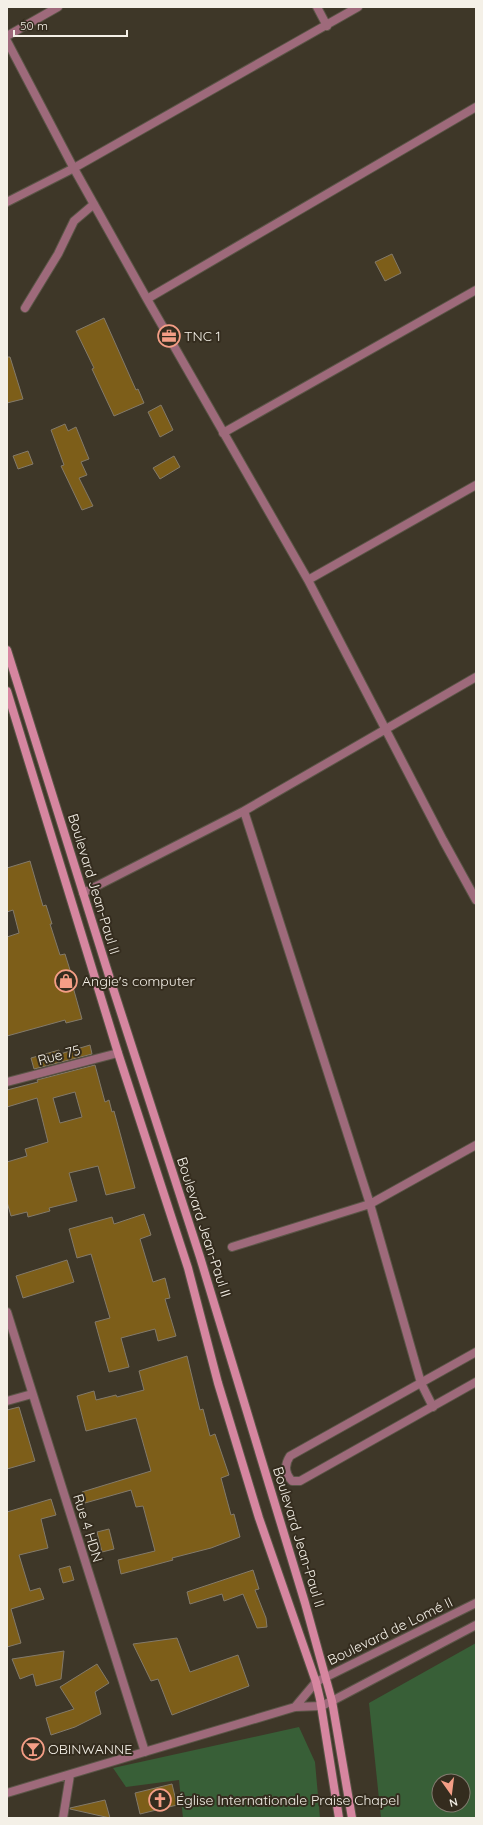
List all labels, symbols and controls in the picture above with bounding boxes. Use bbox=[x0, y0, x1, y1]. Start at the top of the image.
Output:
scale bar bbox=[14, 12, 127, 38]
text: 50 m bbox=[20, 18, 48, 33]
office icon: TNC 1 bbox=[156, 323, 182, 349]
place label: TNC 1 bbox=[184, 327, 221, 345]
street label: Boulevard Jean-Paul II bbox=[64, 811, 124, 957]
shop icon: Angie's computer bbox=[53, 968, 79, 994]
place label: Angie's computer bbox=[82, 972, 195, 990]
street label: Rue 75 bbox=[36, 1041, 82, 1069]
street label: Boulevard Jean-Paul II bbox=[173, 1155, 235, 1299]
street label: Boulevard Jean-Paul II bbox=[269, 1464, 329, 1610]
street label: Rue 4 HDN bbox=[69, 1492, 107, 1564]
street label: Boulevard de Lomé II bbox=[324, 1593, 456, 1669]
bar icon: OBINWANNE bbox=[20, 1736, 46, 1762]
place label: OBINWANNE bbox=[48, 1740, 132, 1758]
north arrow bbox=[431, 1773, 471, 1813]
church icon: Église Internationale Praise Chapel bbox=[147, 1787, 173, 1813]
place label: Église Internationale Praise Chapel bbox=[176, 1791, 399, 1809]
text: N bbox=[448, 1795, 459, 1810]

